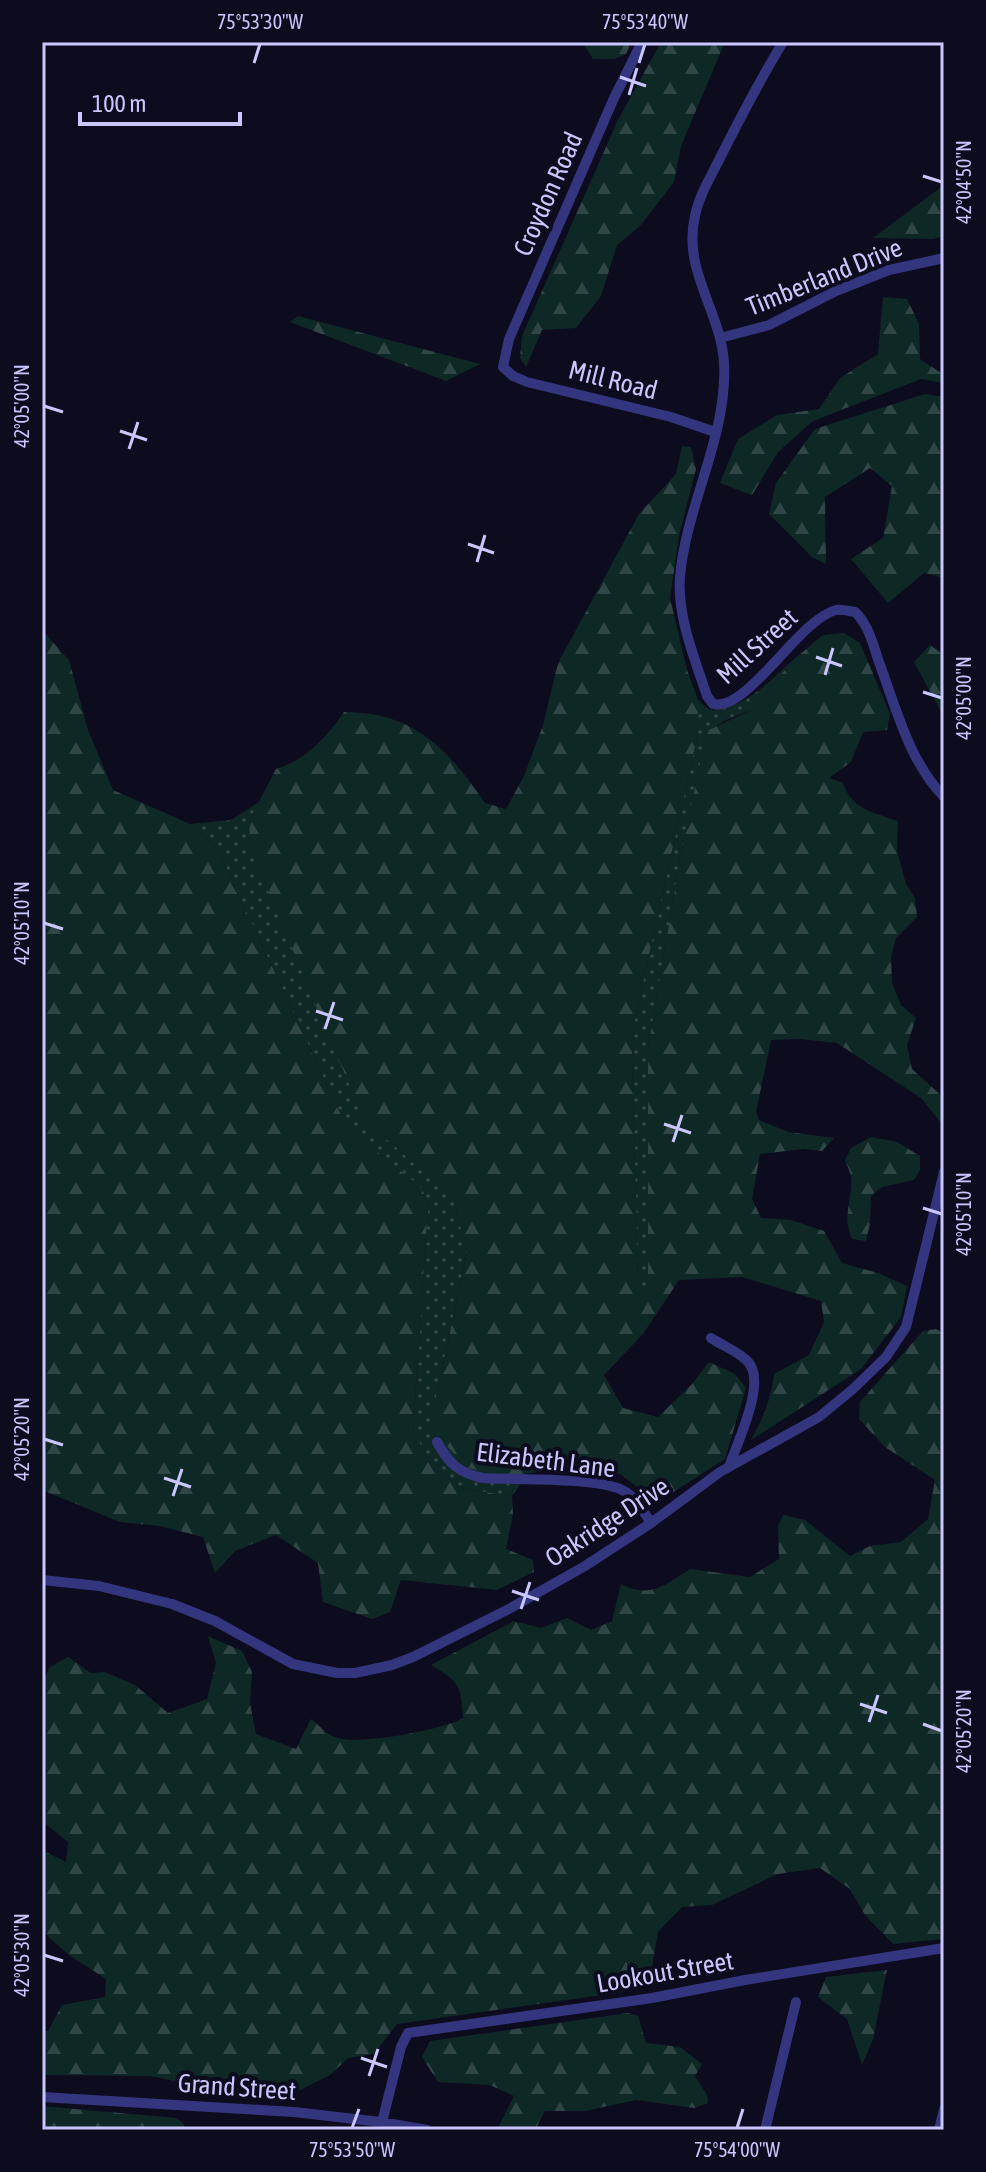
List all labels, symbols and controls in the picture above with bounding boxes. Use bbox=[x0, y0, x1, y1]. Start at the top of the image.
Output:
text: 75°53'30"W bbox=[217, 10, 304, 33]
text: 75°53'40"W bbox=[602, 10, 689, 33]
scale bar bbox=[80, 76, 240, 126]
text: 100 m bbox=[92, 90, 146, 117]
street label: Croydon Road bbox=[507, 128, 589, 260]
text: 42°04'50"N bbox=[952, 140, 975, 224]
street label: Timberland Drive bbox=[742, 232, 906, 322]
street label: Mill Road bbox=[566, 355, 660, 405]
text: 42°05'00"N bbox=[10, 364, 33, 448]
street label: Mill Street bbox=[711, 602, 803, 690]
text: 42°05'00"N bbox=[952, 656, 975, 740]
text: 42°05'10"N bbox=[10, 881, 33, 965]
text: 42°05'10"N bbox=[952, 1172, 975, 1256]
text: 42°05'20"N bbox=[10, 1397, 33, 1481]
street label: Elizabeth Lane bbox=[475, 1437, 617, 1483]
street label: Oakridge Drive bbox=[540, 1471, 674, 1573]
text: 42°05'20"N bbox=[952, 1689, 975, 1773]
text: 42°05'30"N bbox=[10, 1913, 33, 1997]
street label: Lookout Street bbox=[594, 1945, 736, 1999]
street label: Grand Street bbox=[177, 2068, 297, 2106]
text: 75°53'50"W bbox=[309, 2138, 396, 2161]
text: 75°54'00"W bbox=[694, 2138, 781, 2161]

